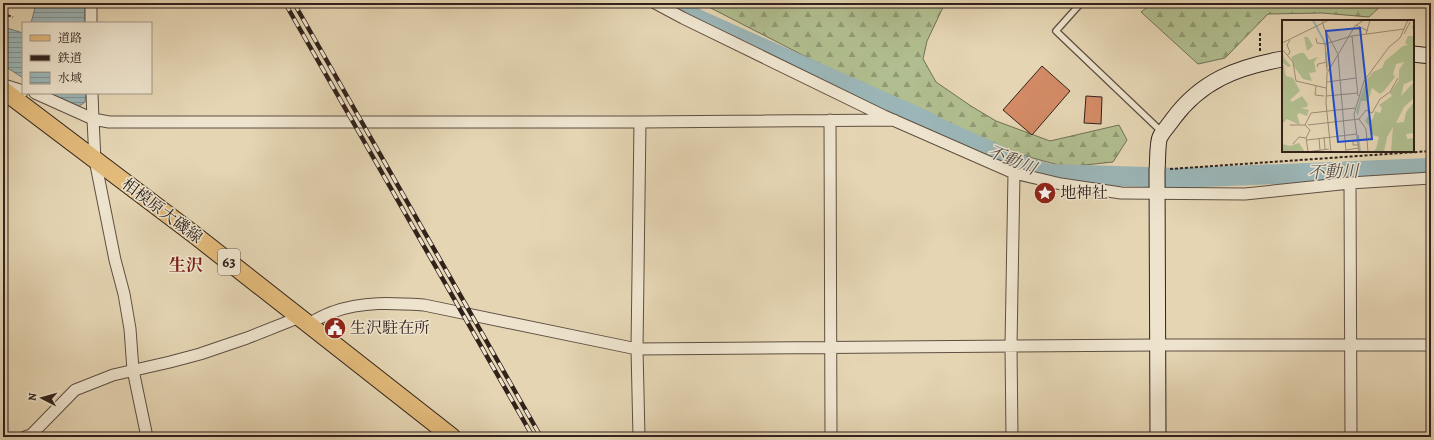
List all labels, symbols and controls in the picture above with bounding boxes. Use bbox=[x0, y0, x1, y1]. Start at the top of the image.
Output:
inset map bbox=[1282, 20, 1414, 152]
legend bbox=[22, 22, 152, 94]
text: 道路 bbox=[58, 30, 82, 46]
text: 鉄道 bbox=[57, 50, 82, 66]
text: 水域 bbox=[58, 70, 82, 86]
water label: 不動川 bbox=[984, 140, 1042, 181]
water label: 不動川 bbox=[1307, 160, 1361, 184]
street label: 相模原大磯線 bbox=[117, 173, 207, 249]
place icon: 地神社 bbox=[1032, 180, 1058, 206]
place label: 地神社 bbox=[1060, 182, 1108, 204]
road number: 63 bbox=[218, 249, 240, 275]
district label: 生沢 bbox=[169, 254, 203, 277]
public building icon: 生沢駐在所 bbox=[322, 315, 348, 341]
place label: 生沢駐在所 bbox=[350, 317, 430, 339]
north arrow bbox=[22, 378, 62, 418]
text: N bbox=[25, 392, 40, 402]

